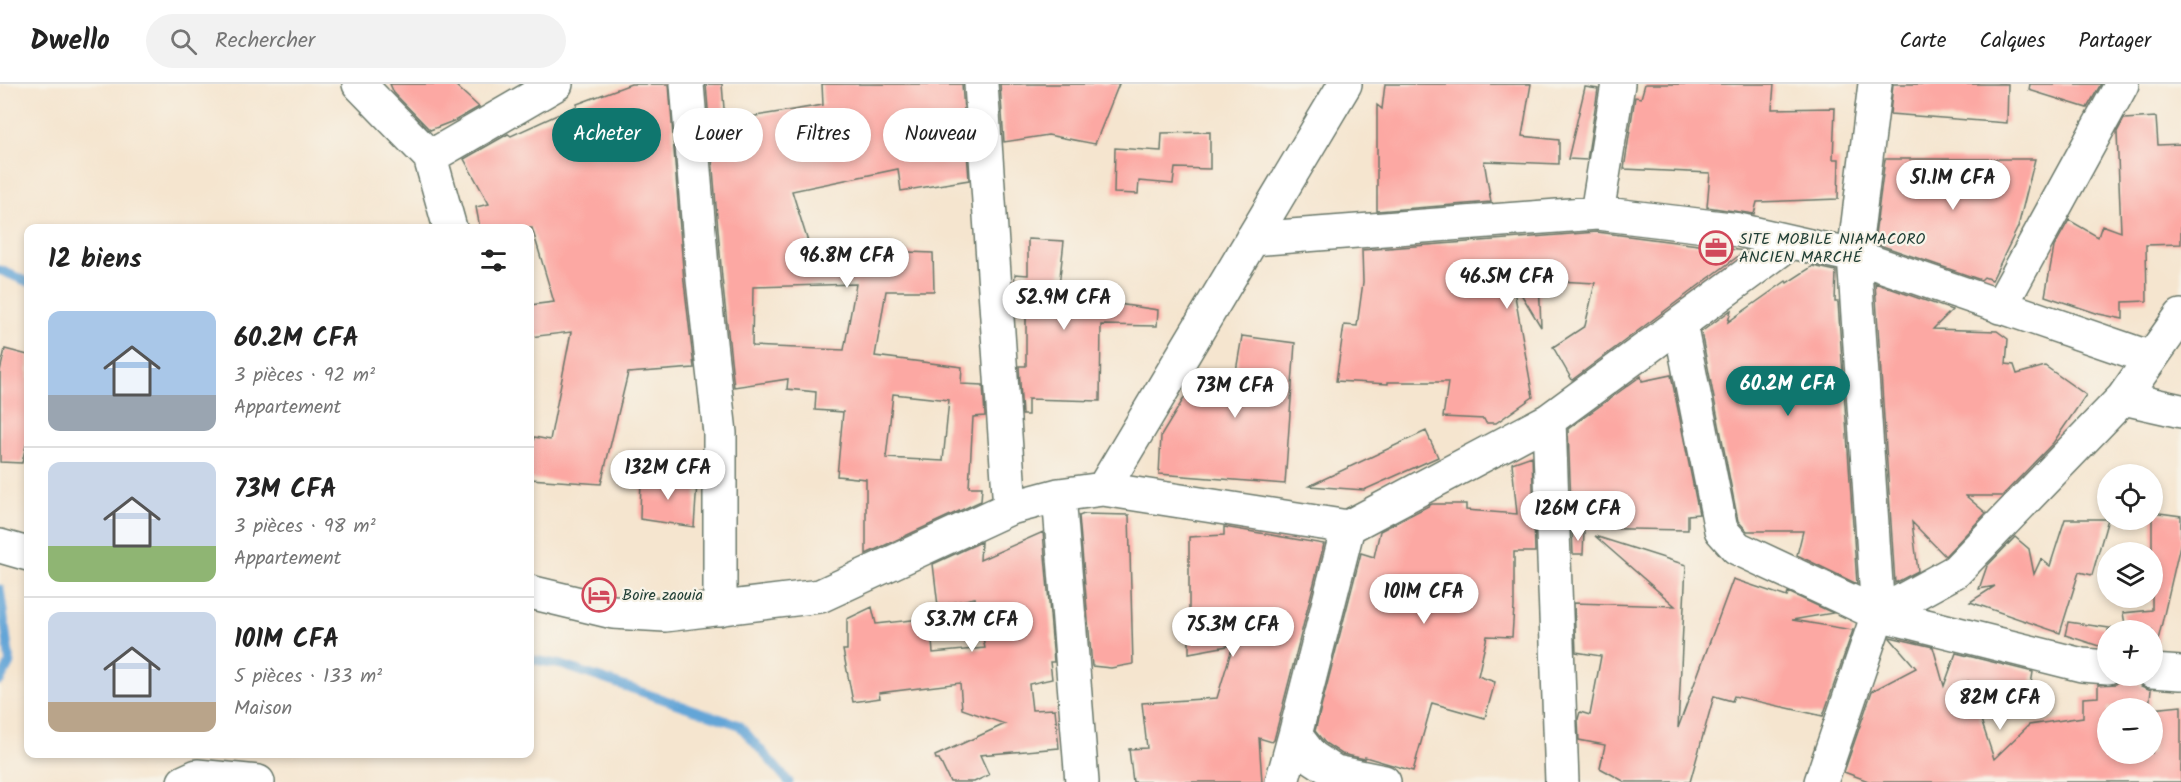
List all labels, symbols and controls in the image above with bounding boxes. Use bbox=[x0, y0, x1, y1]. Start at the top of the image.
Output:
search box bbox=[146, 14, 566, 68]
text: Dwello bbox=[30, 19, 110, 64]
text: Rechercher bbox=[215, 24, 315, 59]
icon: search bbox=[167, 25, 200, 58]
text: Carte bbox=[1899, 25, 1946, 58]
text: Calques bbox=[1979, 25, 2045, 58]
text: Partager bbox=[2078, 25, 2151, 58]
chip: Acheter bbox=[552, 108, 661, 162]
chip: Louer bbox=[673, 108, 763, 162]
chip: Filtres bbox=[775, 108, 871, 162]
chip: Nouveau bbox=[883, 108, 998, 162]
pin: 51.1M CFA bbox=[1884, 160, 2022, 211]
text: 51.1M CFA bbox=[1910, 163, 1996, 195]
place label: SITE MOBILE NIAMACORO ANCIEN MARCHÉ bbox=[1739, 227, 1925, 270]
office icon: SITE MOBILE NIAMACORO ANCIEN MARCHÉ bbox=[1698, 230, 1734, 266]
pin: 96.8M CFA bbox=[778, 238, 916, 289]
text: 12 biens bbox=[48, 239, 142, 281]
text: 96.8M CFA bbox=[799, 241, 895, 273]
icon: filters bbox=[477, 244, 510, 277]
pin: 46.5M CFA bbox=[1438, 259, 1576, 310]
text: 46.5M CFA bbox=[1459, 262, 1555, 294]
pin: 52.9M CFA bbox=[995, 280, 1133, 331]
text: 52.9M CFA bbox=[1016, 283, 1112, 315]
text: 60.2M CFA bbox=[234, 318, 359, 360]
icon: home bbox=[96, 335, 168, 407]
text: 3 pièces · 92 m² bbox=[234, 360, 375, 392]
pin: 60.2M CFA bbox=[1719, 366, 1857, 417]
pin: 73M CFA bbox=[1180, 368, 1290, 419]
text: 60.2M CFA bbox=[1740, 369, 1836, 401]
text: 73M CFA bbox=[1196, 371, 1274, 403]
text: Appartement bbox=[234, 392, 341, 424]
pin: 132M CFA bbox=[606, 450, 730, 501]
text: 132M CFA bbox=[624, 453, 712, 485]
map controls bbox=[2097, 464, 2163, 764]
button: locate bbox=[2097, 464, 2163, 530]
text: 73M CFA bbox=[234, 469, 337, 511]
icon: home bbox=[96, 486, 168, 558]
pin: 126M CFA bbox=[1516, 491, 1640, 542]
text: 126M CFA bbox=[1534, 494, 1622, 526]
text: 3 pièces · 98 m² bbox=[234, 511, 376, 543]
button: layers bbox=[2097, 542, 2163, 608]
text: Appartement bbox=[234, 543, 341, 575]
pin: 101M CFA bbox=[1362, 574, 1486, 625]
hotel icon: Boire zaouia bbox=[581, 577, 617, 613]
text: 101M CFA bbox=[1384, 577, 1464, 609]
place label: Boire zaouia bbox=[622, 583, 703, 608]
pin: 53.7M CFA bbox=[903, 602, 1041, 653]
text: 53.7M CFA bbox=[925, 605, 1019, 637]
pin: 75.3M CFA bbox=[1164, 607, 1302, 658]
text: 75.3M CFA bbox=[1186, 610, 1280, 642]
text: 101M CFA bbox=[234, 619, 339, 661]
button: + bbox=[2097, 620, 2163, 686]
icon: home bbox=[96, 636, 168, 708]
text: 5 pièces · 133 m² bbox=[234, 661, 382, 693]
pin: 82M CFA bbox=[1945, 680, 2055, 731]
text: 82M CFA bbox=[1959, 683, 2041, 715]
text: Maison bbox=[234, 693, 292, 725]
button: − bbox=[2097, 698, 2163, 764]

